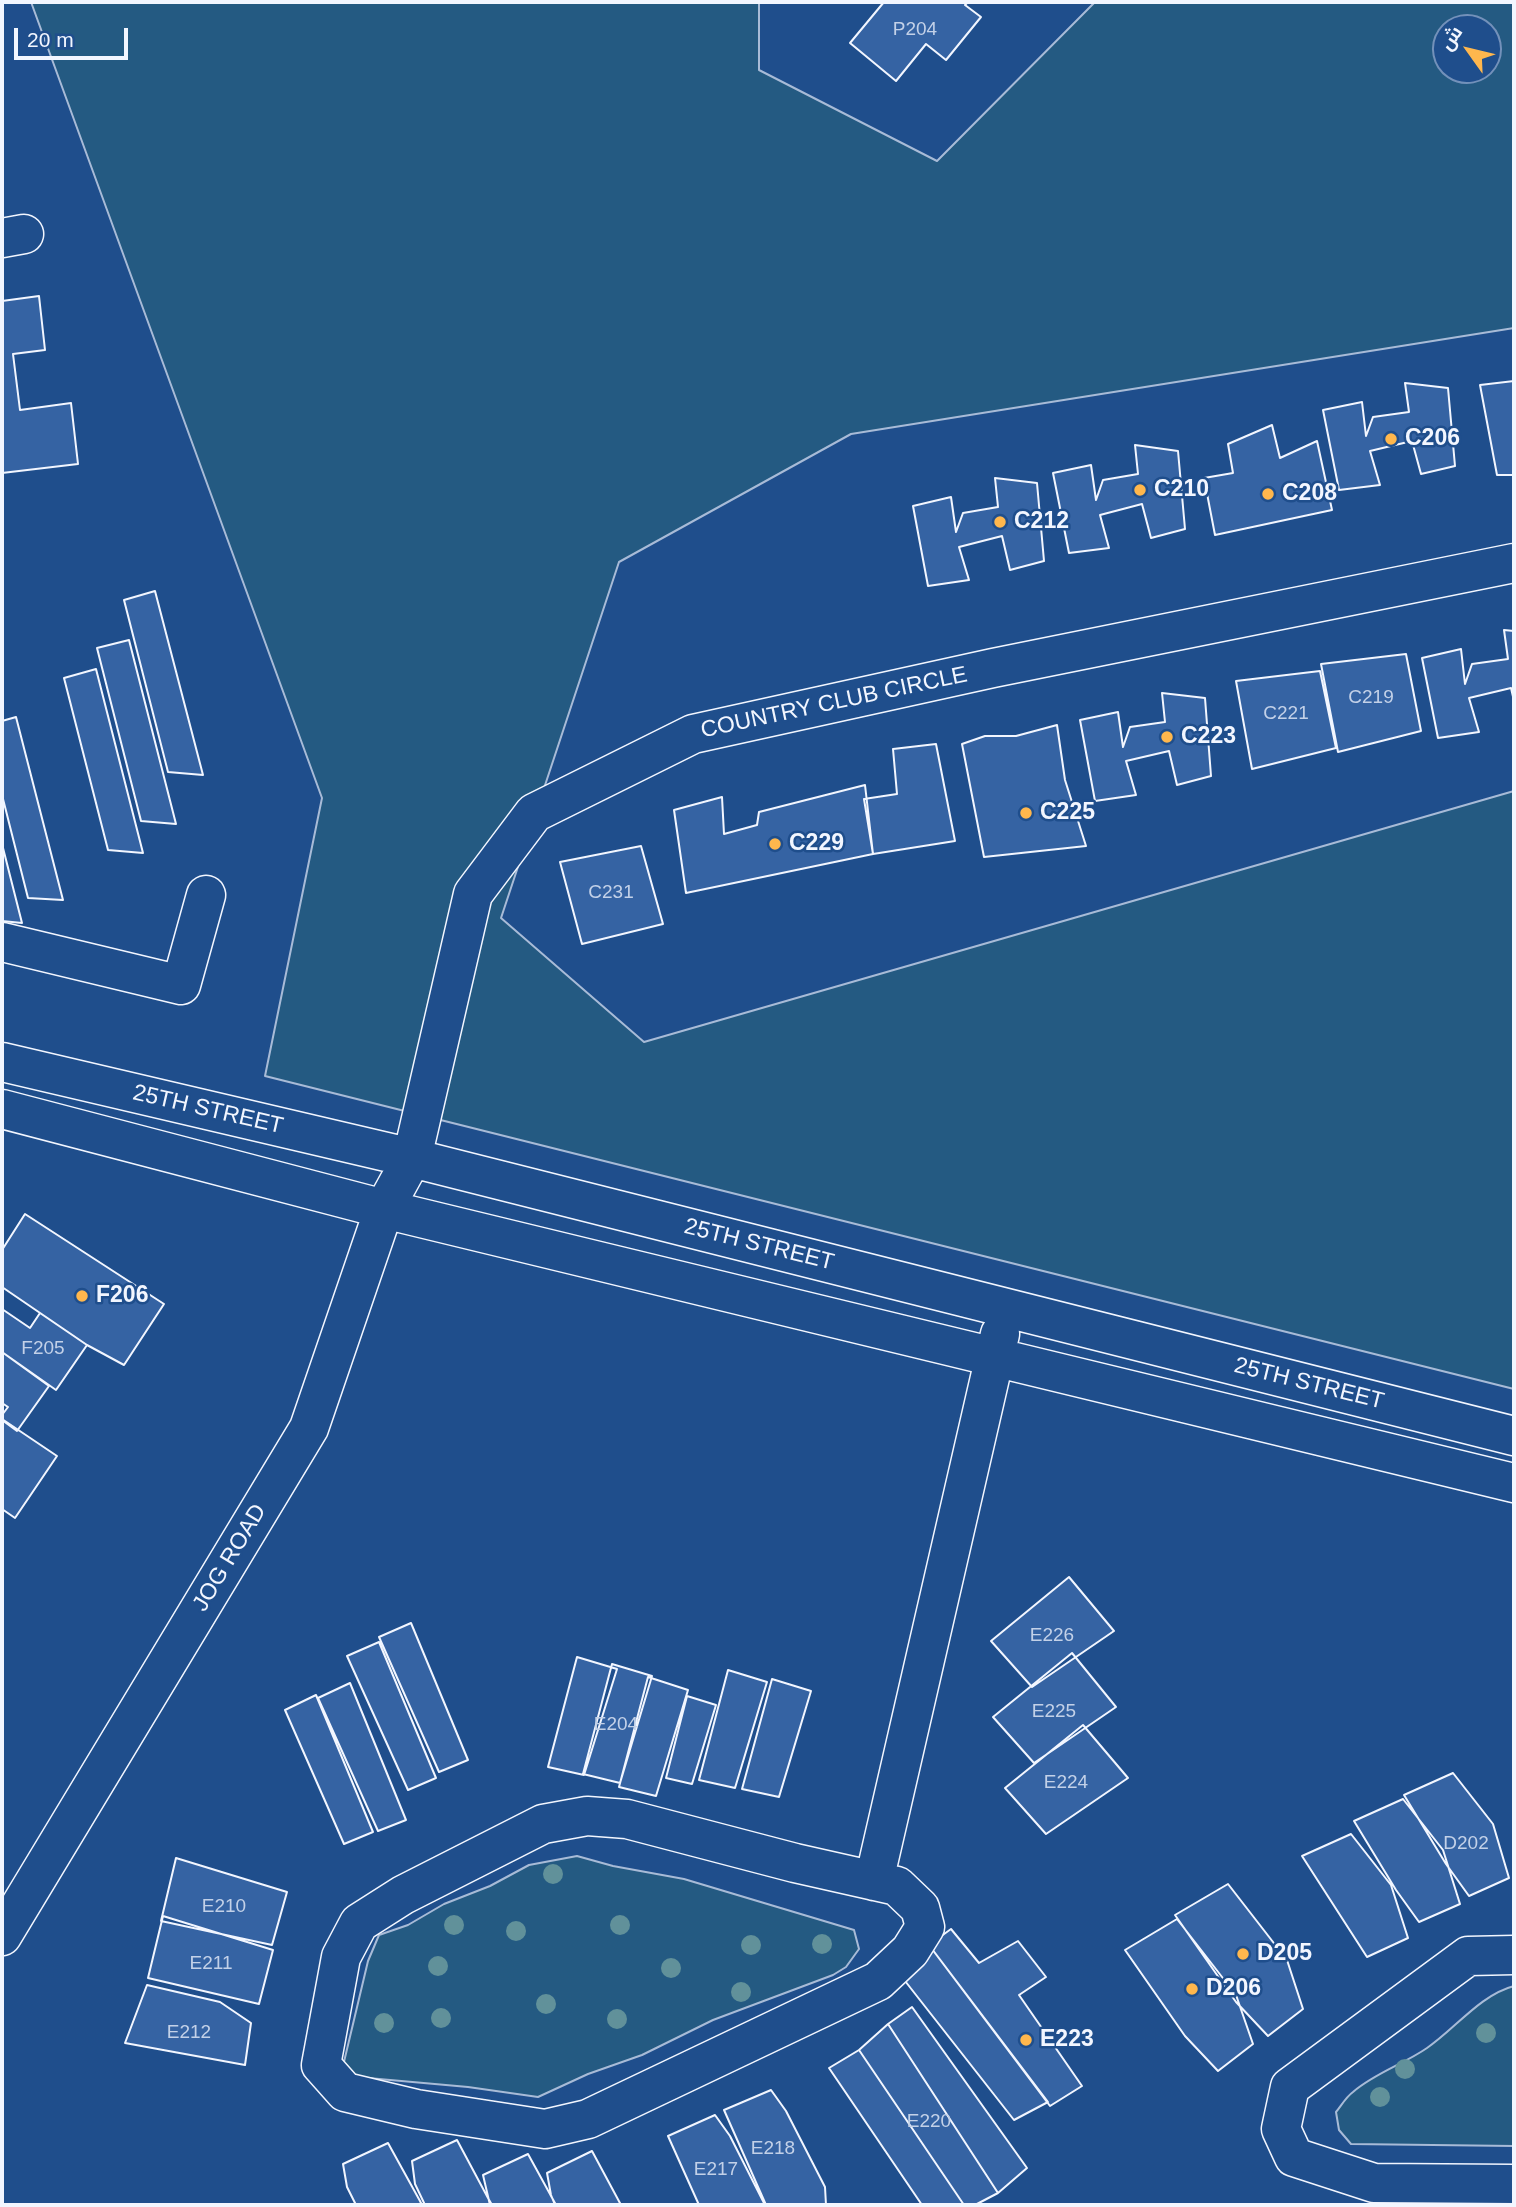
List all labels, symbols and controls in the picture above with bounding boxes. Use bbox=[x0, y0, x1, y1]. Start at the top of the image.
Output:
scale bar bbox=[18, 14, 131, 58]
north arrow bbox=[1432, 14, 1502, 84]
house number: P204 bbox=[893, 19, 937, 41]
text: ش bbox=[1435, 22, 1466, 54]
text: 20 m bbox=[27, 28, 74, 51]
place label: C206 bbox=[1405, 425, 1460, 453]
marker: C206 bbox=[1383, 431, 1399, 447]
place label: C210 bbox=[1154, 476, 1209, 504]
place label: C208 bbox=[1282, 480, 1337, 508]
marker: C210 bbox=[1132, 482, 1148, 498]
marker: C208 bbox=[1260, 486, 1276, 502]
place label: C212 bbox=[1014, 508, 1069, 536]
marker: C212 bbox=[992, 514, 1008, 530]
street label: COUNTRY CLUB CIRCLE bbox=[698, 661, 970, 745]
house number: C219 bbox=[1348, 687, 1394, 709]
house number: C221 bbox=[1263, 703, 1309, 725]
place label: C223 bbox=[1181, 723, 1236, 751]
marker: C223 bbox=[1159, 729, 1175, 745]
place label: C225 bbox=[1040, 799, 1095, 827]
marker: C225 bbox=[1018, 805, 1034, 821]
place label: C229 bbox=[789, 830, 844, 858]
marker: C229 bbox=[767, 836, 783, 852]
house number: C231 bbox=[588, 882, 634, 904]
street label: 25TH STREET bbox=[130, 1079, 286, 1141]
street label: 25TH STREET bbox=[681, 1213, 837, 1277]
place label: F206 bbox=[96, 1282, 148, 1310]
marker: F206 bbox=[74, 1288, 90, 1304]
house number: F205 bbox=[21, 1338, 65, 1360]
street label: 25TH STREET bbox=[1231, 1352, 1387, 1416]
street label: JOG ROAD bbox=[187, 1499, 273, 1617]
house number: E226 bbox=[1030, 1625, 1074, 1647]
house number: E225 bbox=[1032, 1701, 1076, 1723]
house number: E204 bbox=[594, 1714, 638, 1736]
house number: E224 bbox=[1044, 1772, 1088, 1794]
house number: D202 bbox=[1443, 1833, 1489, 1855]
house number: E210 bbox=[202, 1896, 246, 1918]
place label: D205 bbox=[1257, 1940, 1312, 1968]
marker: D205 bbox=[1235, 1946, 1251, 1962]
house number: E211 bbox=[190, 1953, 232, 1975]
place label: D206 bbox=[1206, 1975, 1261, 2003]
marker: D206 bbox=[1184, 1981, 1200, 1997]
house number: E212 bbox=[167, 2022, 211, 2044]
place label: E223 bbox=[1040, 2026, 1094, 2054]
marker: E223 bbox=[1018, 2032, 1034, 2048]
house number: E220 bbox=[907, 2111, 951, 2133]
house number: E218 bbox=[751, 2138, 795, 2160]
house number: E217 bbox=[694, 2159, 738, 2181]

